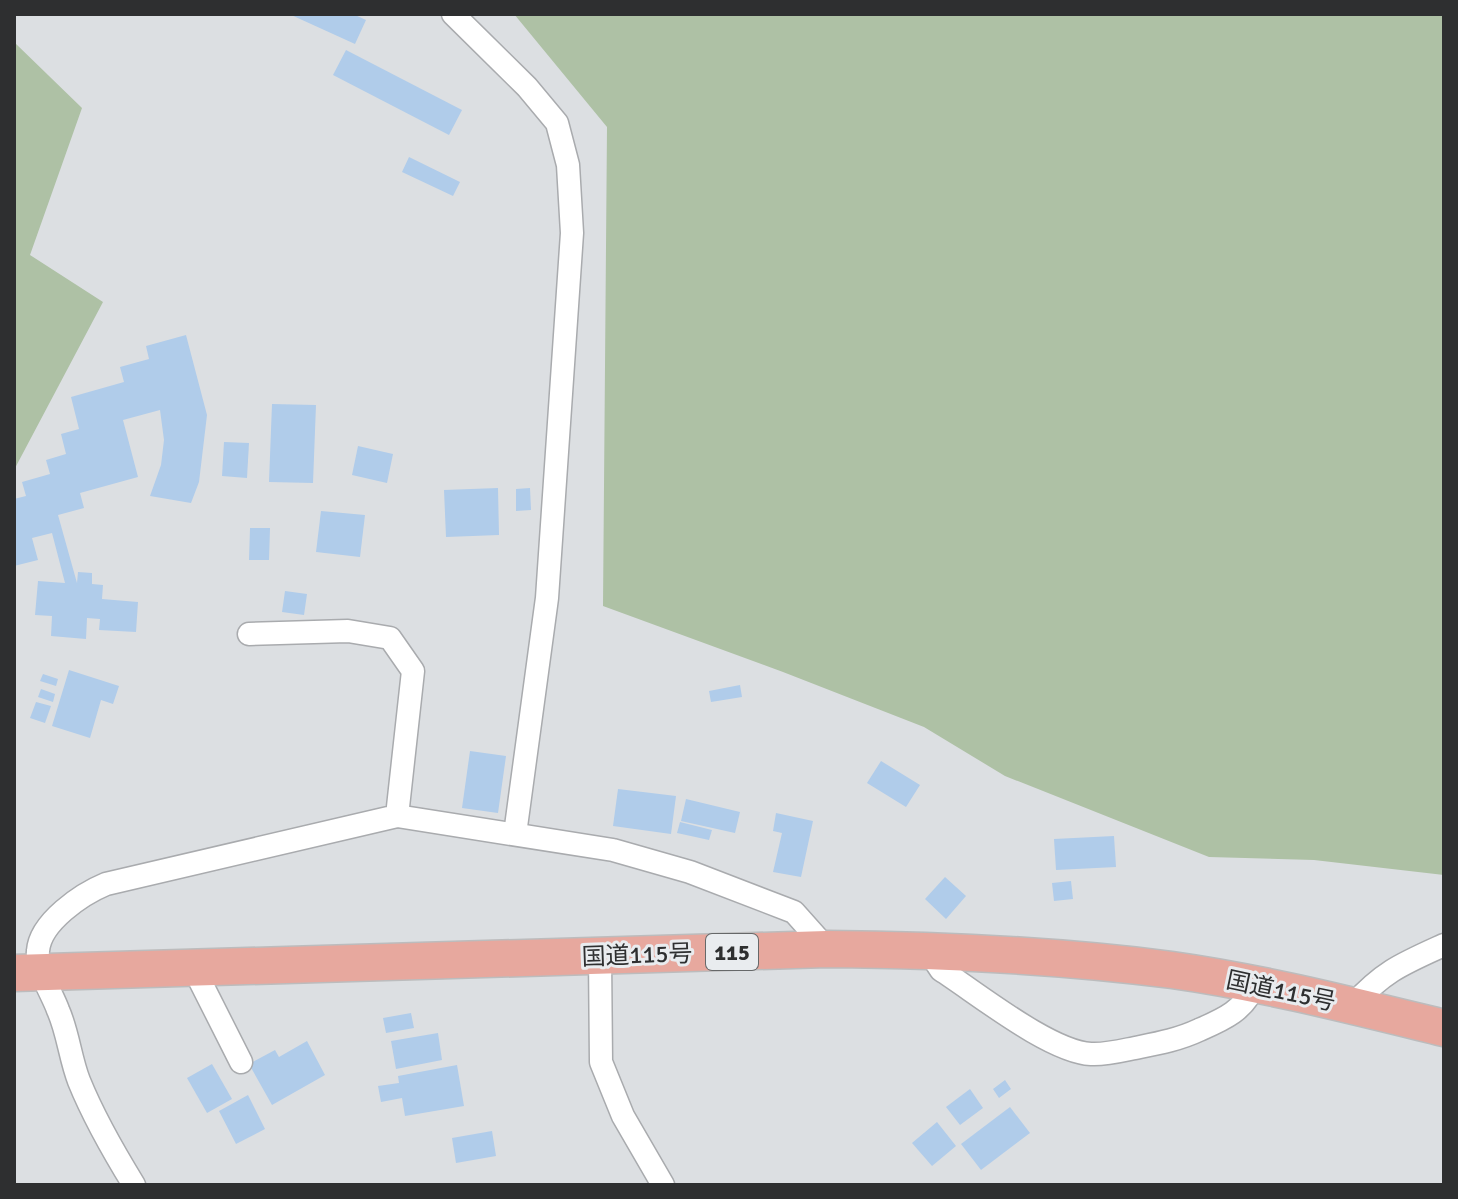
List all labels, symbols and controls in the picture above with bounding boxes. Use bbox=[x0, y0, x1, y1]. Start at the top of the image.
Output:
road number: 115 bbox=[706, 934, 758, 970]
street label: 国道115号 bbox=[581, 938, 693, 972]
street label: 国道115号 bbox=[1224, 965, 1338, 1017]

